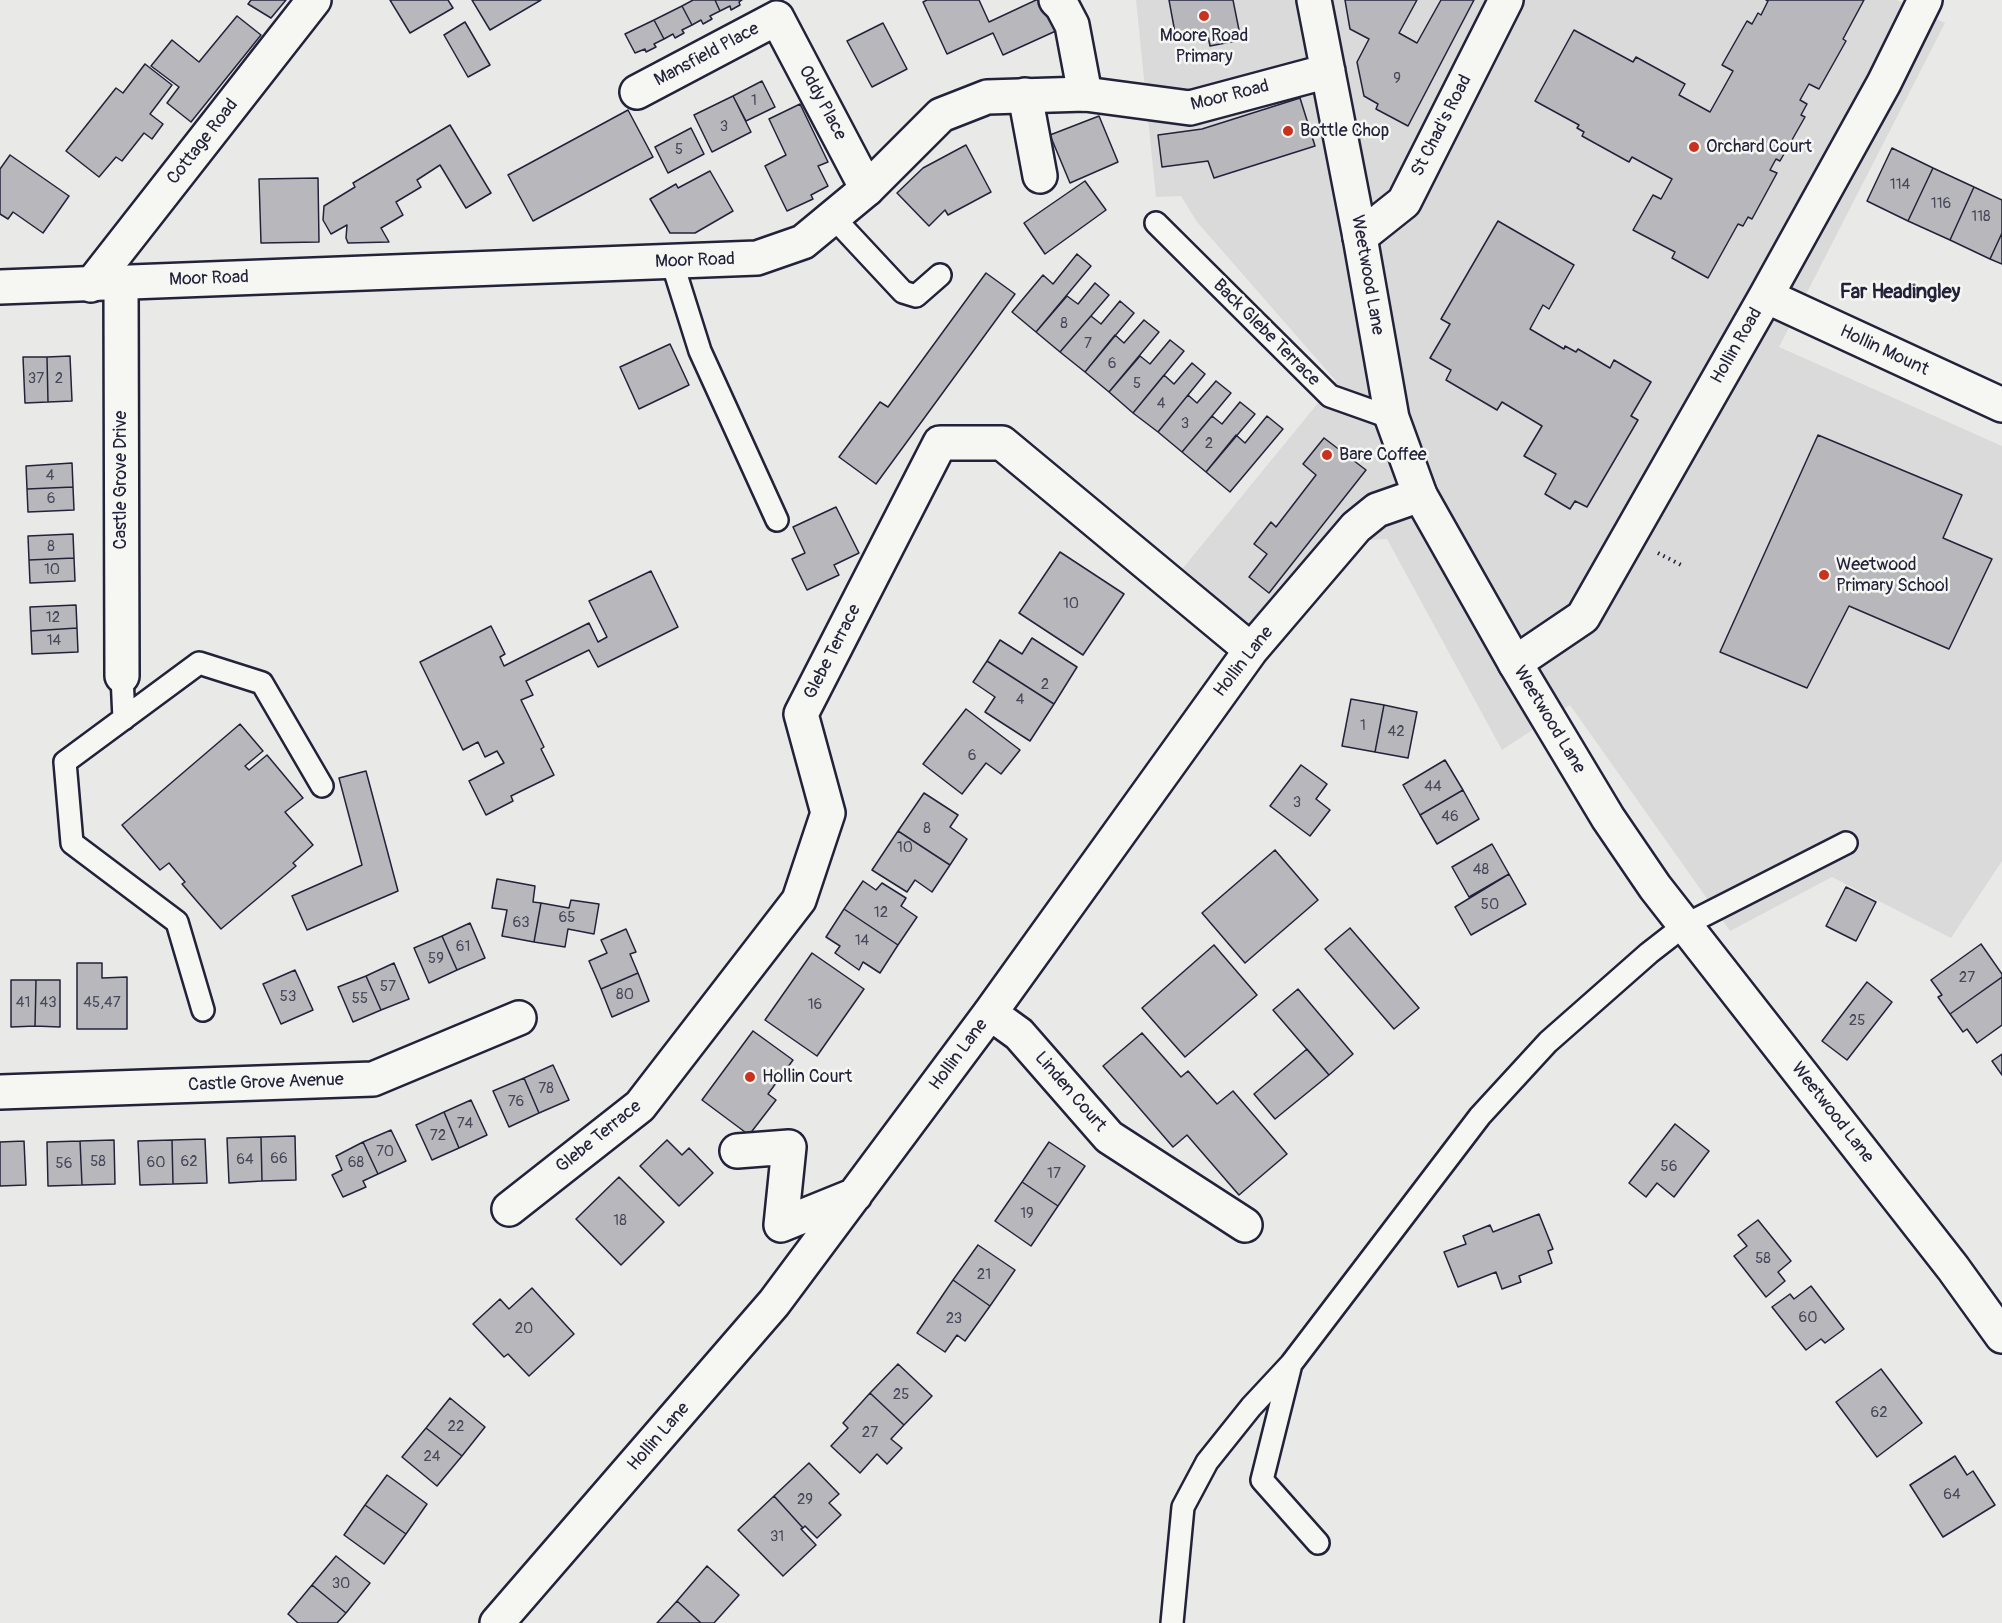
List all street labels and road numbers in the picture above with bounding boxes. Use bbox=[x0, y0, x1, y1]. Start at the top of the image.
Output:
street label: Mansfield Place bbox=[651, 18, 763, 92]
street label: Oddy Place bbox=[793, 62, 851, 144]
street label: St Chad's Road bbox=[1407, 72, 1477, 180]
street label: Moor Road bbox=[1189, 76, 1271, 116]
street label: Cottage Road bbox=[163, 95, 243, 189]
street label: Weetwood Lane bbox=[1346, 213, 1388, 337]
street label: Moor Road bbox=[655, 249, 735, 273]
street label: Moor Road bbox=[169, 267, 249, 291]
street label: Back Glebe Terrace bbox=[1208, 275, 1324, 391]
street label: Hollin Road bbox=[1707, 304, 1767, 388]
street label: Hollin Mount bbox=[1836, 321, 1932, 381]
street label: Castle Grove Drive bbox=[110, 411, 132, 549]
street label: Glebe Terrace bbox=[800, 601, 866, 703]
street label: Hollin Lane bbox=[1210, 622, 1278, 702]
street label: Weetwood Lane bbox=[1508, 662, 1590, 778]
street label: Hollin Lane bbox=[925, 1015, 993, 1095]
street label: Linden Court bbox=[1030, 1048, 1110, 1136]
street label: Weetwood Lane bbox=[1786, 1058, 1878, 1168]
street label: Castle Grove Avenue bbox=[188, 1069, 344, 1097]
street label: Glebe Terrace bbox=[552, 1096, 646, 1178]
street label: Hollin Lane bbox=[623, 1398, 695, 1476]

